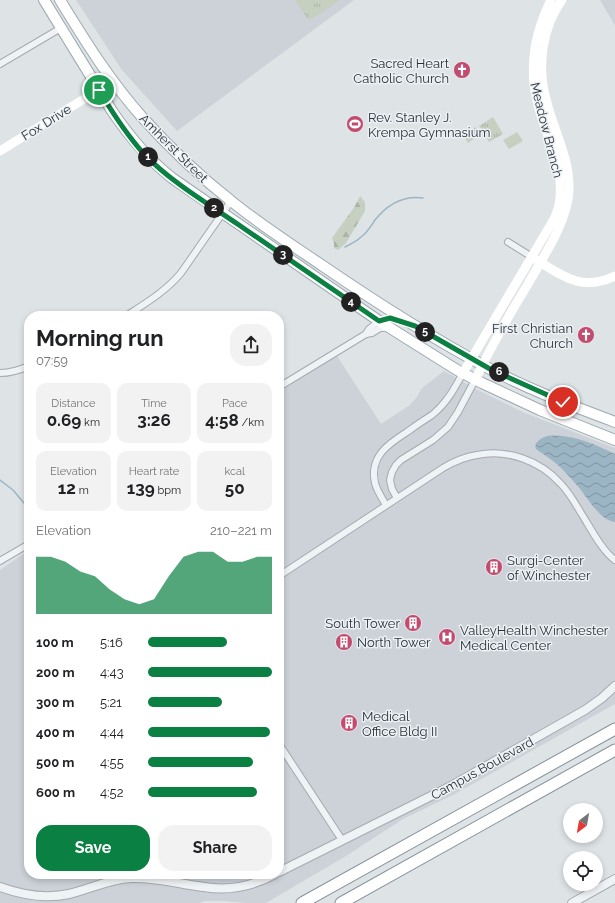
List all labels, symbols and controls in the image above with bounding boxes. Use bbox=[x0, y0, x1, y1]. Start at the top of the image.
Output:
place label: Sacred Heart Catholic Church bbox=[353, 56, 450, 86]
church icon: Sacred Heart Catholic Church bbox=[452, 60, 472, 80]
pin bbox=[82, 73, 116, 107]
icon: arrive bbox=[88, 79, 110, 101]
street label: Meadow Branch bbox=[527, 81, 566, 179]
street label: Fox Drive bbox=[19, 101, 74, 144]
place label: Rev. Stanley J. Krempa Gymnasium bbox=[368, 110, 490, 140]
street label: Amherst Street bbox=[136, 111, 211, 186]
sports icon: Rev. Stanley J. Krempa Gymnasium bbox=[345, 114, 365, 134]
pin: 1 bbox=[138, 147, 158, 167]
text: 1 bbox=[145, 150, 151, 163]
pin: 2 bbox=[204, 198, 224, 218]
text: 2 bbox=[211, 201, 217, 214]
pin: 3 bbox=[273, 245, 293, 265]
text: 3 bbox=[280, 248, 286, 261]
pin: 4 bbox=[341, 292, 361, 312]
text: 4 bbox=[348, 295, 354, 308]
place label: First Christian Church bbox=[492, 321, 573, 351]
pin: 5 bbox=[415, 322, 435, 342]
button: share bbox=[230, 324, 272, 366]
text: Morning run bbox=[36, 325, 164, 351]
text: 5 bbox=[422, 325, 428, 338]
church icon: First Christian Church bbox=[576, 325, 596, 345]
text: 07:59 bbox=[36, 353, 68, 368]
pin: 6 bbox=[489, 362, 509, 382]
text: 6 bbox=[496, 365, 502, 378]
pin bbox=[546, 385, 580, 419]
icon: check bbox=[552, 391, 574, 413]
text: Distance bbox=[51, 397, 95, 410]
text: Time bbox=[141, 397, 167, 410]
text: Pace bbox=[222, 397, 247, 410]
text: 0.69 bbox=[47, 410, 81, 430]
text: 3:26 bbox=[137, 410, 171, 430]
text: 4:58 bbox=[205, 410, 239, 430]
text: km bbox=[81, 416, 100, 429]
text: /km bbox=[239, 416, 264, 429]
text: Elevation bbox=[50, 465, 97, 478]
text: Heart rate bbox=[129, 465, 179, 478]
text: kcal bbox=[224, 465, 245, 478]
text: 12 bbox=[58, 478, 76, 498]
text: 139 bbox=[127, 478, 155, 498]
text: 50 bbox=[225, 478, 245, 498]
text: m bbox=[76, 484, 89, 497]
text: bpm bbox=[155, 484, 181, 497]
text: Elevation bbox=[36, 523, 91, 538]
text: 210–221 m bbox=[210, 523, 272, 538]
place label: Surgi-Center of Winchester bbox=[507, 553, 591, 583]
building icon: Surgi-Center of Winchester bbox=[484, 557, 504, 577]
building icon: South Tower bbox=[403, 613, 423, 633]
place label: South Tower bbox=[325, 616, 400, 631]
place label: ValleyHealth Winchester Medical Center bbox=[460, 623, 609, 653]
hospital icon: ValleyHealth Winchester Medical Center bbox=[437, 627, 457, 647]
building icon: North Tower bbox=[334, 632, 354, 652]
text: 100 m bbox=[36, 635, 74, 650]
text: 5:16 bbox=[100, 635, 123, 650]
place label: North Tower bbox=[357, 635, 431, 650]
text: 200 m bbox=[36, 665, 75, 680]
text: 4:43 bbox=[100, 665, 124, 680]
text: 300 m bbox=[36, 695, 74, 710]
text: 5:21 bbox=[100, 695, 122, 710]
place label: Medical Office Bldg II bbox=[362, 709, 437, 739]
building icon: Medical Office Bldg II bbox=[339, 713, 359, 733]
text: 400 m bbox=[36, 725, 75, 740]
text: 4:44 bbox=[100, 725, 124, 740]
street label: Campus Boulevard bbox=[428, 734, 536, 803]
text: 500 m bbox=[36, 755, 74, 770]
text: 4:55 bbox=[100, 755, 124, 770]
text: 600 m bbox=[36, 785, 75, 800]
text: 4:52 bbox=[100, 785, 123, 800]
north arrow bbox=[563, 803, 603, 843]
map controls bbox=[563, 803, 603, 891]
button: Save bbox=[36, 825, 150, 871]
button: Share bbox=[158, 825, 272, 871]
button: locate bbox=[563, 851, 603, 891]

